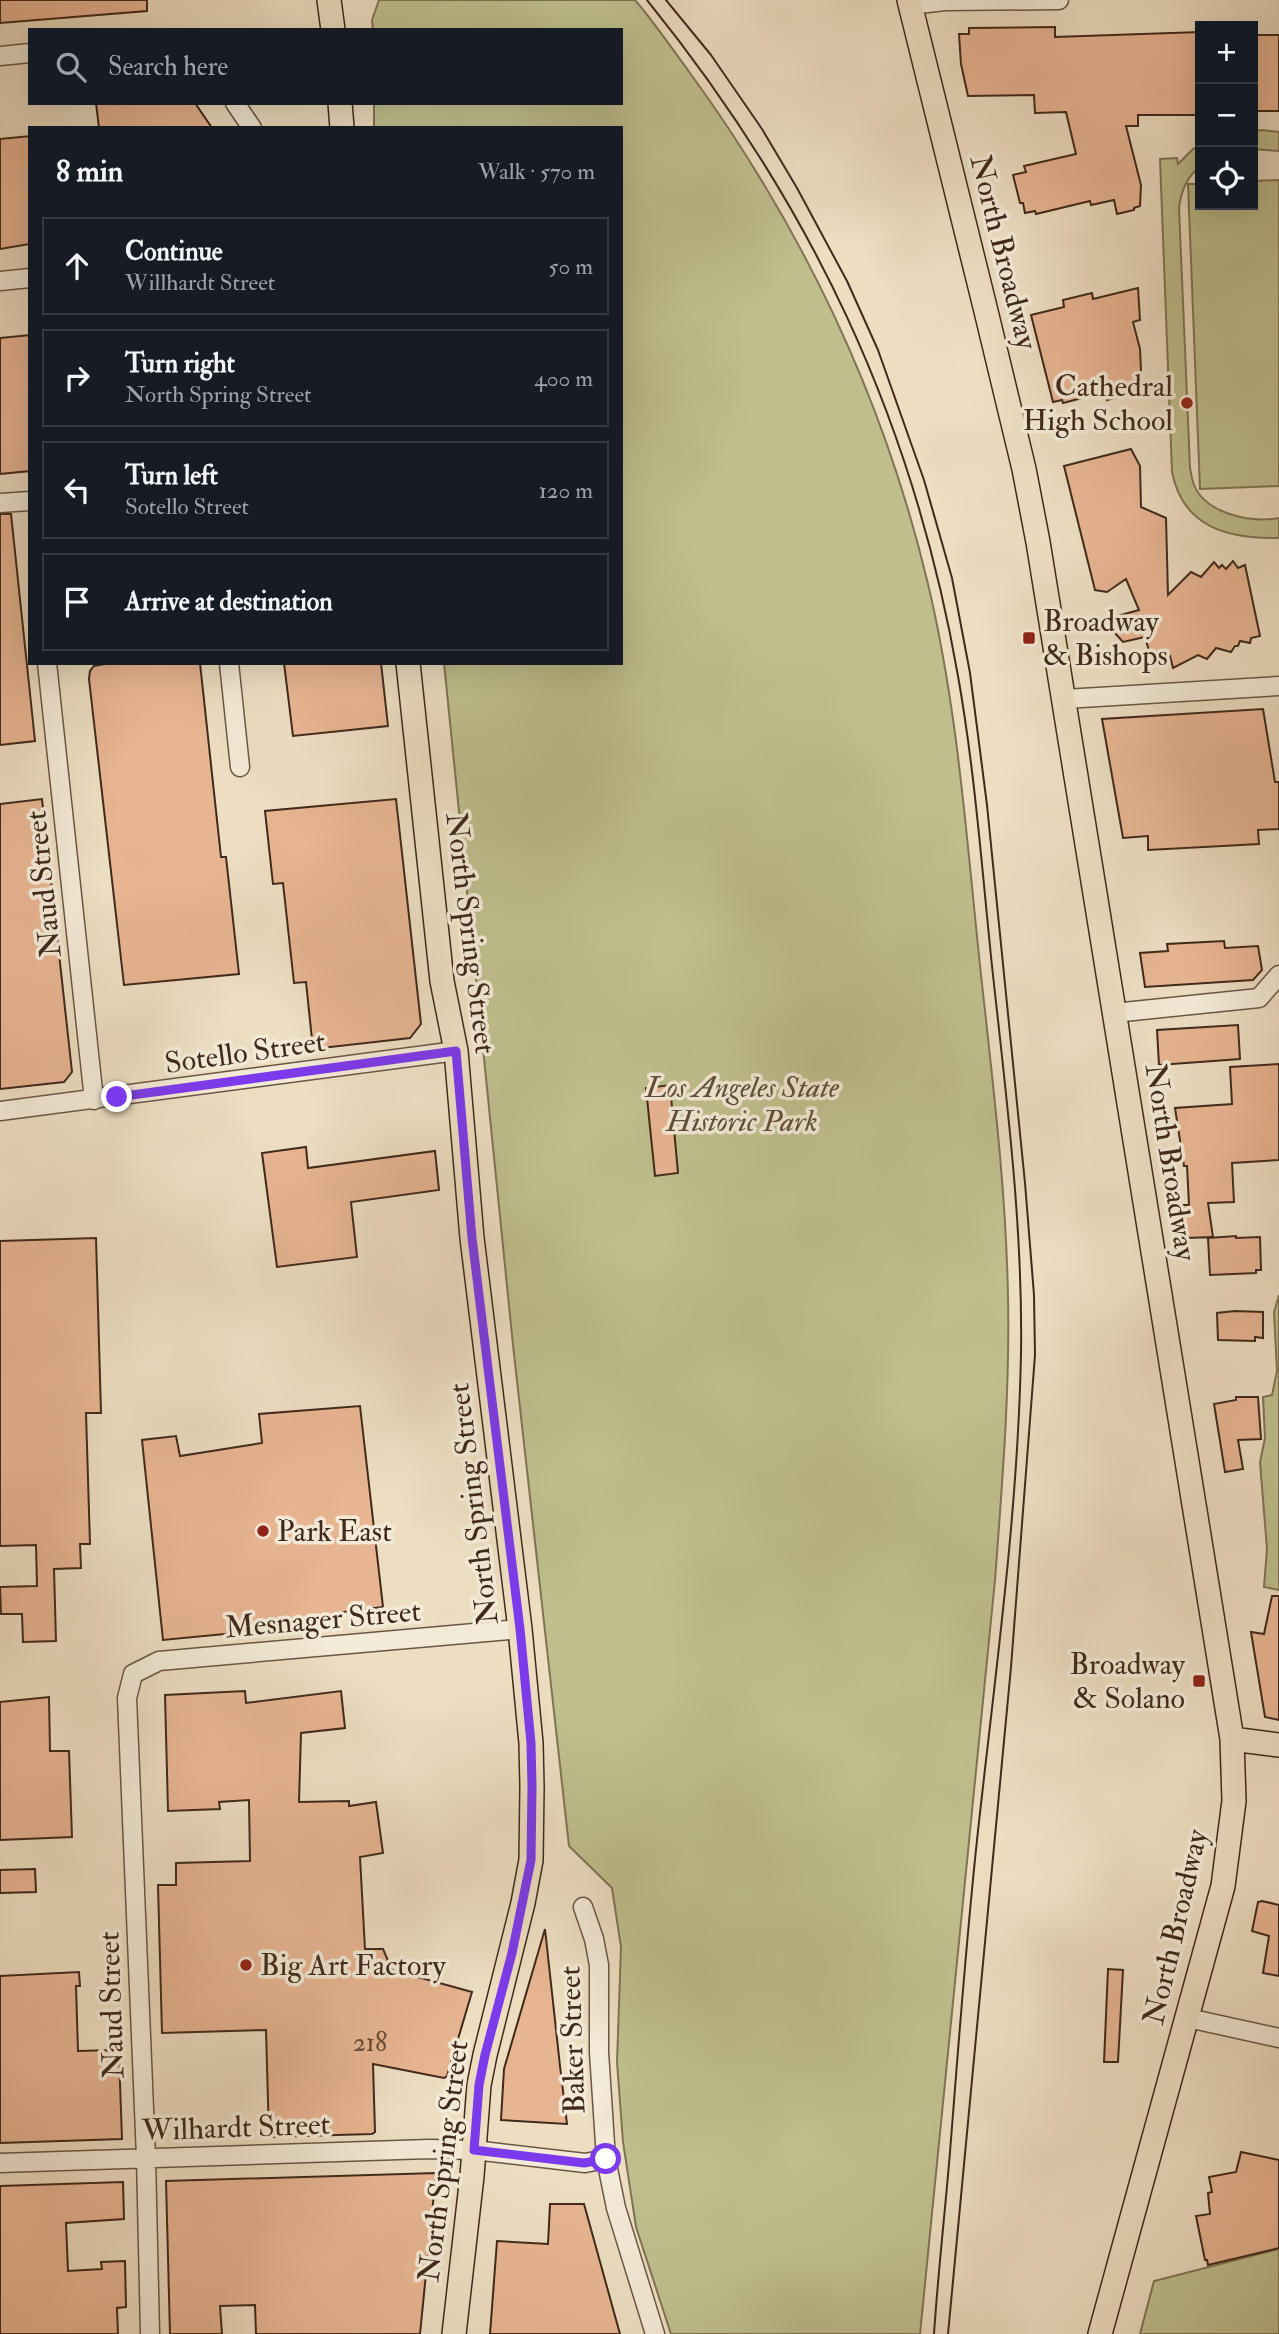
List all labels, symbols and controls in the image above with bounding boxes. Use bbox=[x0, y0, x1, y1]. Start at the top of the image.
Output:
map controls bbox=[1195, 21, 1258, 210]
button: + bbox=[1195, 21, 1258, 84]
search box bbox=[28, 28, 623, 105]
icon: search bbox=[52, 48, 90, 86]
text: Search here bbox=[108, 51, 228, 83]
button: − bbox=[1195, 84, 1258, 147]
button: locate bbox=[1195, 147, 1258, 210]
street label: North Broadway bbox=[961, 151, 1046, 354]
text: 8 min bbox=[56, 153, 123, 190]
text: Walk · 570 m bbox=[478, 157, 595, 186]
text: Continue bbox=[125, 236, 223, 268]
icon: ahead bbox=[58, 247, 96, 285]
text: 50 m bbox=[549, 252, 593, 281]
text: Willhardt Street bbox=[125, 268, 275, 297]
text: Turn right bbox=[125, 348, 235, 380]
icon: right bbox=[58, 359, 96, 397]
text: 400 m bbox=[534, 364, 593, 393]
place label: Cathedral High School bbox=[1023, 368, 1173, 439]
text: North Spring Street bbox=[125, 380, 312, 409]
marker: Cathedral High School bbox=[1179, 395, 1195, 411]
text: Turn left bbox=[125, 460, 218, 492]
icon: left bbox=[58, 471, 96, 509]
text: 120 m bbox=[539, 476, 593, 505]
text: Sotello Street bbox=[125, 492, 249, 521]
icon: arrive bbox=[58, 583, 96, 621]
text: Arrive at destination bbox=[125, 586, 333, 618]
place label: Broadway & Bishops bbox=[1043, 603, 1168, 674]
marker: Broadway & Bishops bbox=[1021, 630, 1037, 646]
street label: Naud Street bbox=[17, 808, 70, 959]
street label: North Spring Street bbox=[437, 810, 504, 1056]
street label: Sotello Street bbox=[162, 1023, 328, 1082]
street label: North Broadway bbox=[1137, 1061, 1204, 1264]
park label: Los Angeles State Historic Park bbox=[644, 1069, 840, 1140]
route end bbox=[101, 1081, 132, 1112]
street label: North Spring Street bbox=[440, 1381, 507, 1627]
place label: Park East bbox=[277, 1513, 392, 1550]
marker: Park East bbox=[255, 1523, 271, 1539]
street label: Mesnager Street bbox=[224, 1592, 423, 1646]
place label: Broadway & Solano bbox=[1069, 1646, 1186, 1717]
marker: Broadway & Solano bbox=[1191, 1673, 1207, 1689]
street label: North Broadway bbox=[1135, 1825, 1216, 2028]
street label: Naud Street bbox=[90, 1930, 133, 2079]
place label: Big Art Factory bbox=[260, 1947, 447, 1984]
marker: Big Art Factory bbox=[238, 1957, 254, 1973]
street label: Baker Street bbox=[551, 1965, 594, 2115]
house number: 218 bbox=[353, 2027, 387, 2059]
street label: North Spring Street bbox=[410, 2038, 477, 2284]
street label: Wilhardt Street bbox=[140, 2106, 331, 2149]
route start bbox=[590, 2143, 621, 2174]

